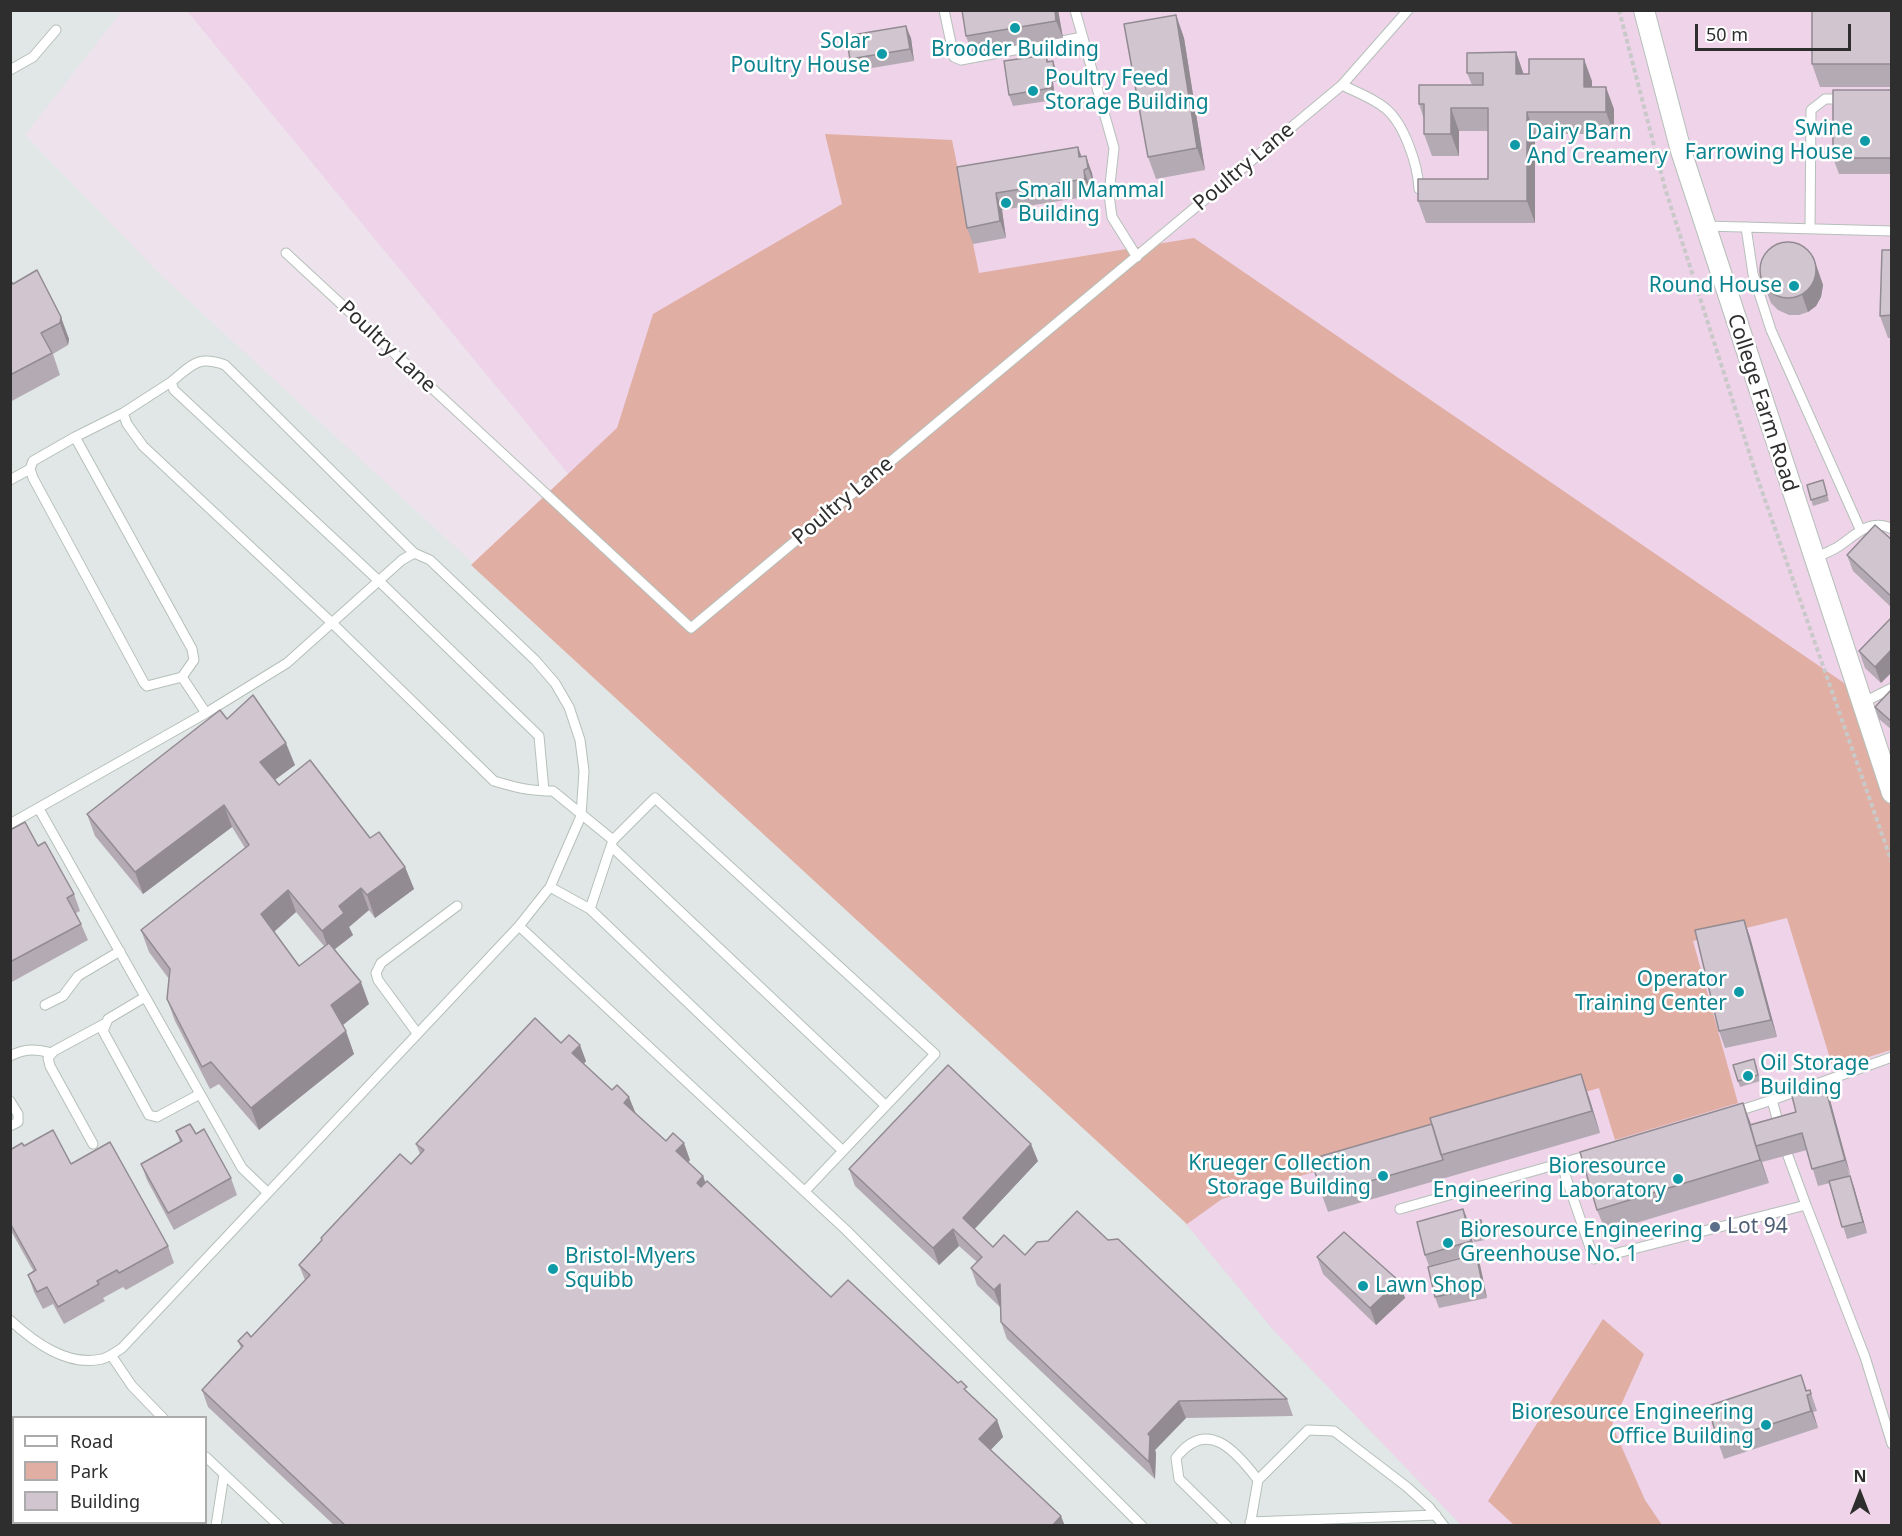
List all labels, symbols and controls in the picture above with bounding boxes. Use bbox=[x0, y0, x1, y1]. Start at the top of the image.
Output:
scale bar bbox=[1698, 12, 1854, 50]
marker: Brooder Building bbox=[1008, 21, 1022, 35]
text: 50 m bbox=[1706, 22, 1748, 46]
place label: Solar Poultry House bbox=[731, 29, 870, 79]
place label: Brooder Building bbox=[931, 37, 1099, 63]
marker: Solar Poultry House bbox=[875, 47, 889, 61]
place label: Poultry Feed Storage Building bbox=[1045, 66, 1209, 116]
marker: Poultry Feed Storage Building bbox=[1026, 84, 1040, 98]
place label: Swine Farrowing House bbox=[1685, 116, 1853, 166]
street label: Poultry Lane bbox=[1188, 118, 1300, 216]
place label: Dairy Barn And Creamery bbox=[1527, 120, 1668, 170]
marker: Swine Farrowing House bbox=[1858, 134, 1872, 148]
marker: Dairy Barn And Creamery bbox=[1508, 138, 1522, 152]
place label: Small Mammal Building bbox=[1018, 178, 1165, 228]
marker: Small Mammal Building bbox=[999, 196, 1013, 210]
place label: Round House bbox=[1649, 273, 1782, 299]
marker: Round House bbox=[1787, 279, 1801, 293]
street label: Poultry Lane bbox=[333, 296, 441, 398]
street label: College Farm Road bbox=[1721, 311, 1803, 495]
street label: Poultry Lane bbox=[787, 452, 899, 550]
place label: Operator Training Center bbox=[1575, 967, 1727, 1017]
marker: Operator Training Center bbox=[1732, 985, 1746, 999]
place label: Oil Storage Building bbox=[1760, 1051, 1869, 1101]
marker: Oil Storage Building bbox=[1741, 1069, 1755, 1083]
place label: Krueger Collection Storage Building bbox=[1188, 1151, 1371, 1201]
place label: Bioresource Engineering Laboratory bbox=[1433, 1154, 1666, 1204]
marker: Krueger Collection Storage Building bbox=[1376, 1169, 1390, 1183]
marker: Bioresource Engineering Laboratory bbox=[1671, 1172, 1685, 1186]
place label: Lot 94 bbox=[1727, 1214, 1788, 1240]
place label: Bioresource Engineering Greenhouse No. 1 bbox=[1460, 1218, 1703, 1268]
marker: Lot 94 bbox=[1708, 1220, 1722, 1234]
marker: Bioresource Engineering Greenhouse No. 1 bbox=[1441, 1236, 1455, 1250]
place label: Bristol-Myers Squibb bbox=[565, 1244, 696, 1294]
marker: Bristol-Myers Squibb bbox=[546, 1262, 560, 1276]
place label: Lawn Shop bbox=[1375, 1273, 1483, 1299]
marker: Lawn Shop bbox=[1356, 1279, 1370, 1293]
place label: Bioresource Engineering Office Building bbox=[1511, 1400, 1754, 1450]
legend bbox=[12, 1416, 207, 1524]
marker: Bioresource Engineering Office Building bbox=[1759, 1418, 1773, 1432]
text: Road bbox=[70, 1429, 113, 1453]
text: Park bbox=[70, 1459, 108, 1483]
north arrow bbox=[1830, 1464, 1890, 1524]
text: N bbox=[1853, 1465, 1867, 1487]
text: Building bbox=[70, 1489, 140, 1513]

